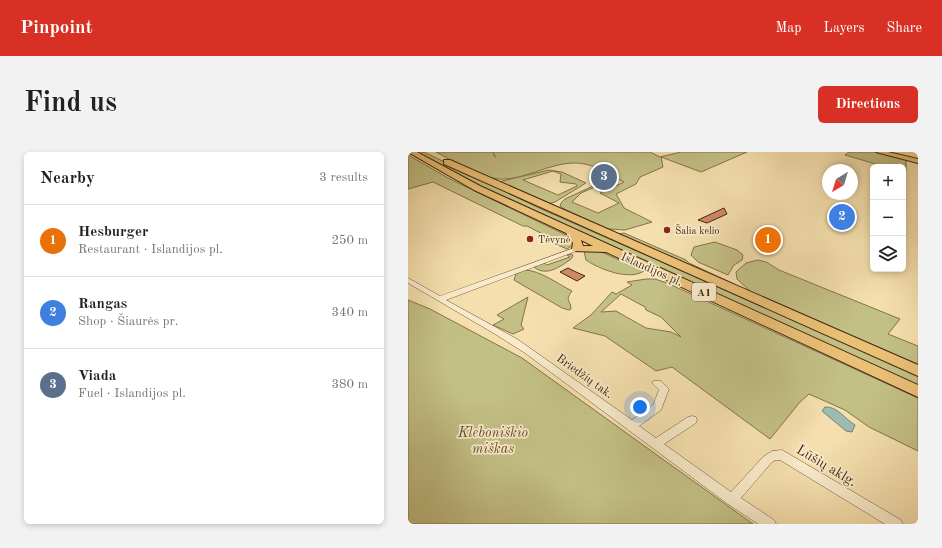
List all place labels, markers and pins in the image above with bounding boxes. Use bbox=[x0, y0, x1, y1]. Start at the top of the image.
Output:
pin: 3 bbox=[591, 162, 617, 192]
pin: 2 bbox=[829, 202, 855, 232]
place label: Šalia kelio bbox=[675, 223, 719, 236]
marker: Šalia kelio bbox=[662, 225, 672, 235]
pin: 1 bbox=[755, 225, 781, 255]
marker: Tėvynė bbox=[525, 234, 535, 244]
place label: Tėvynė bbox=[538, 235, 571, 245]

